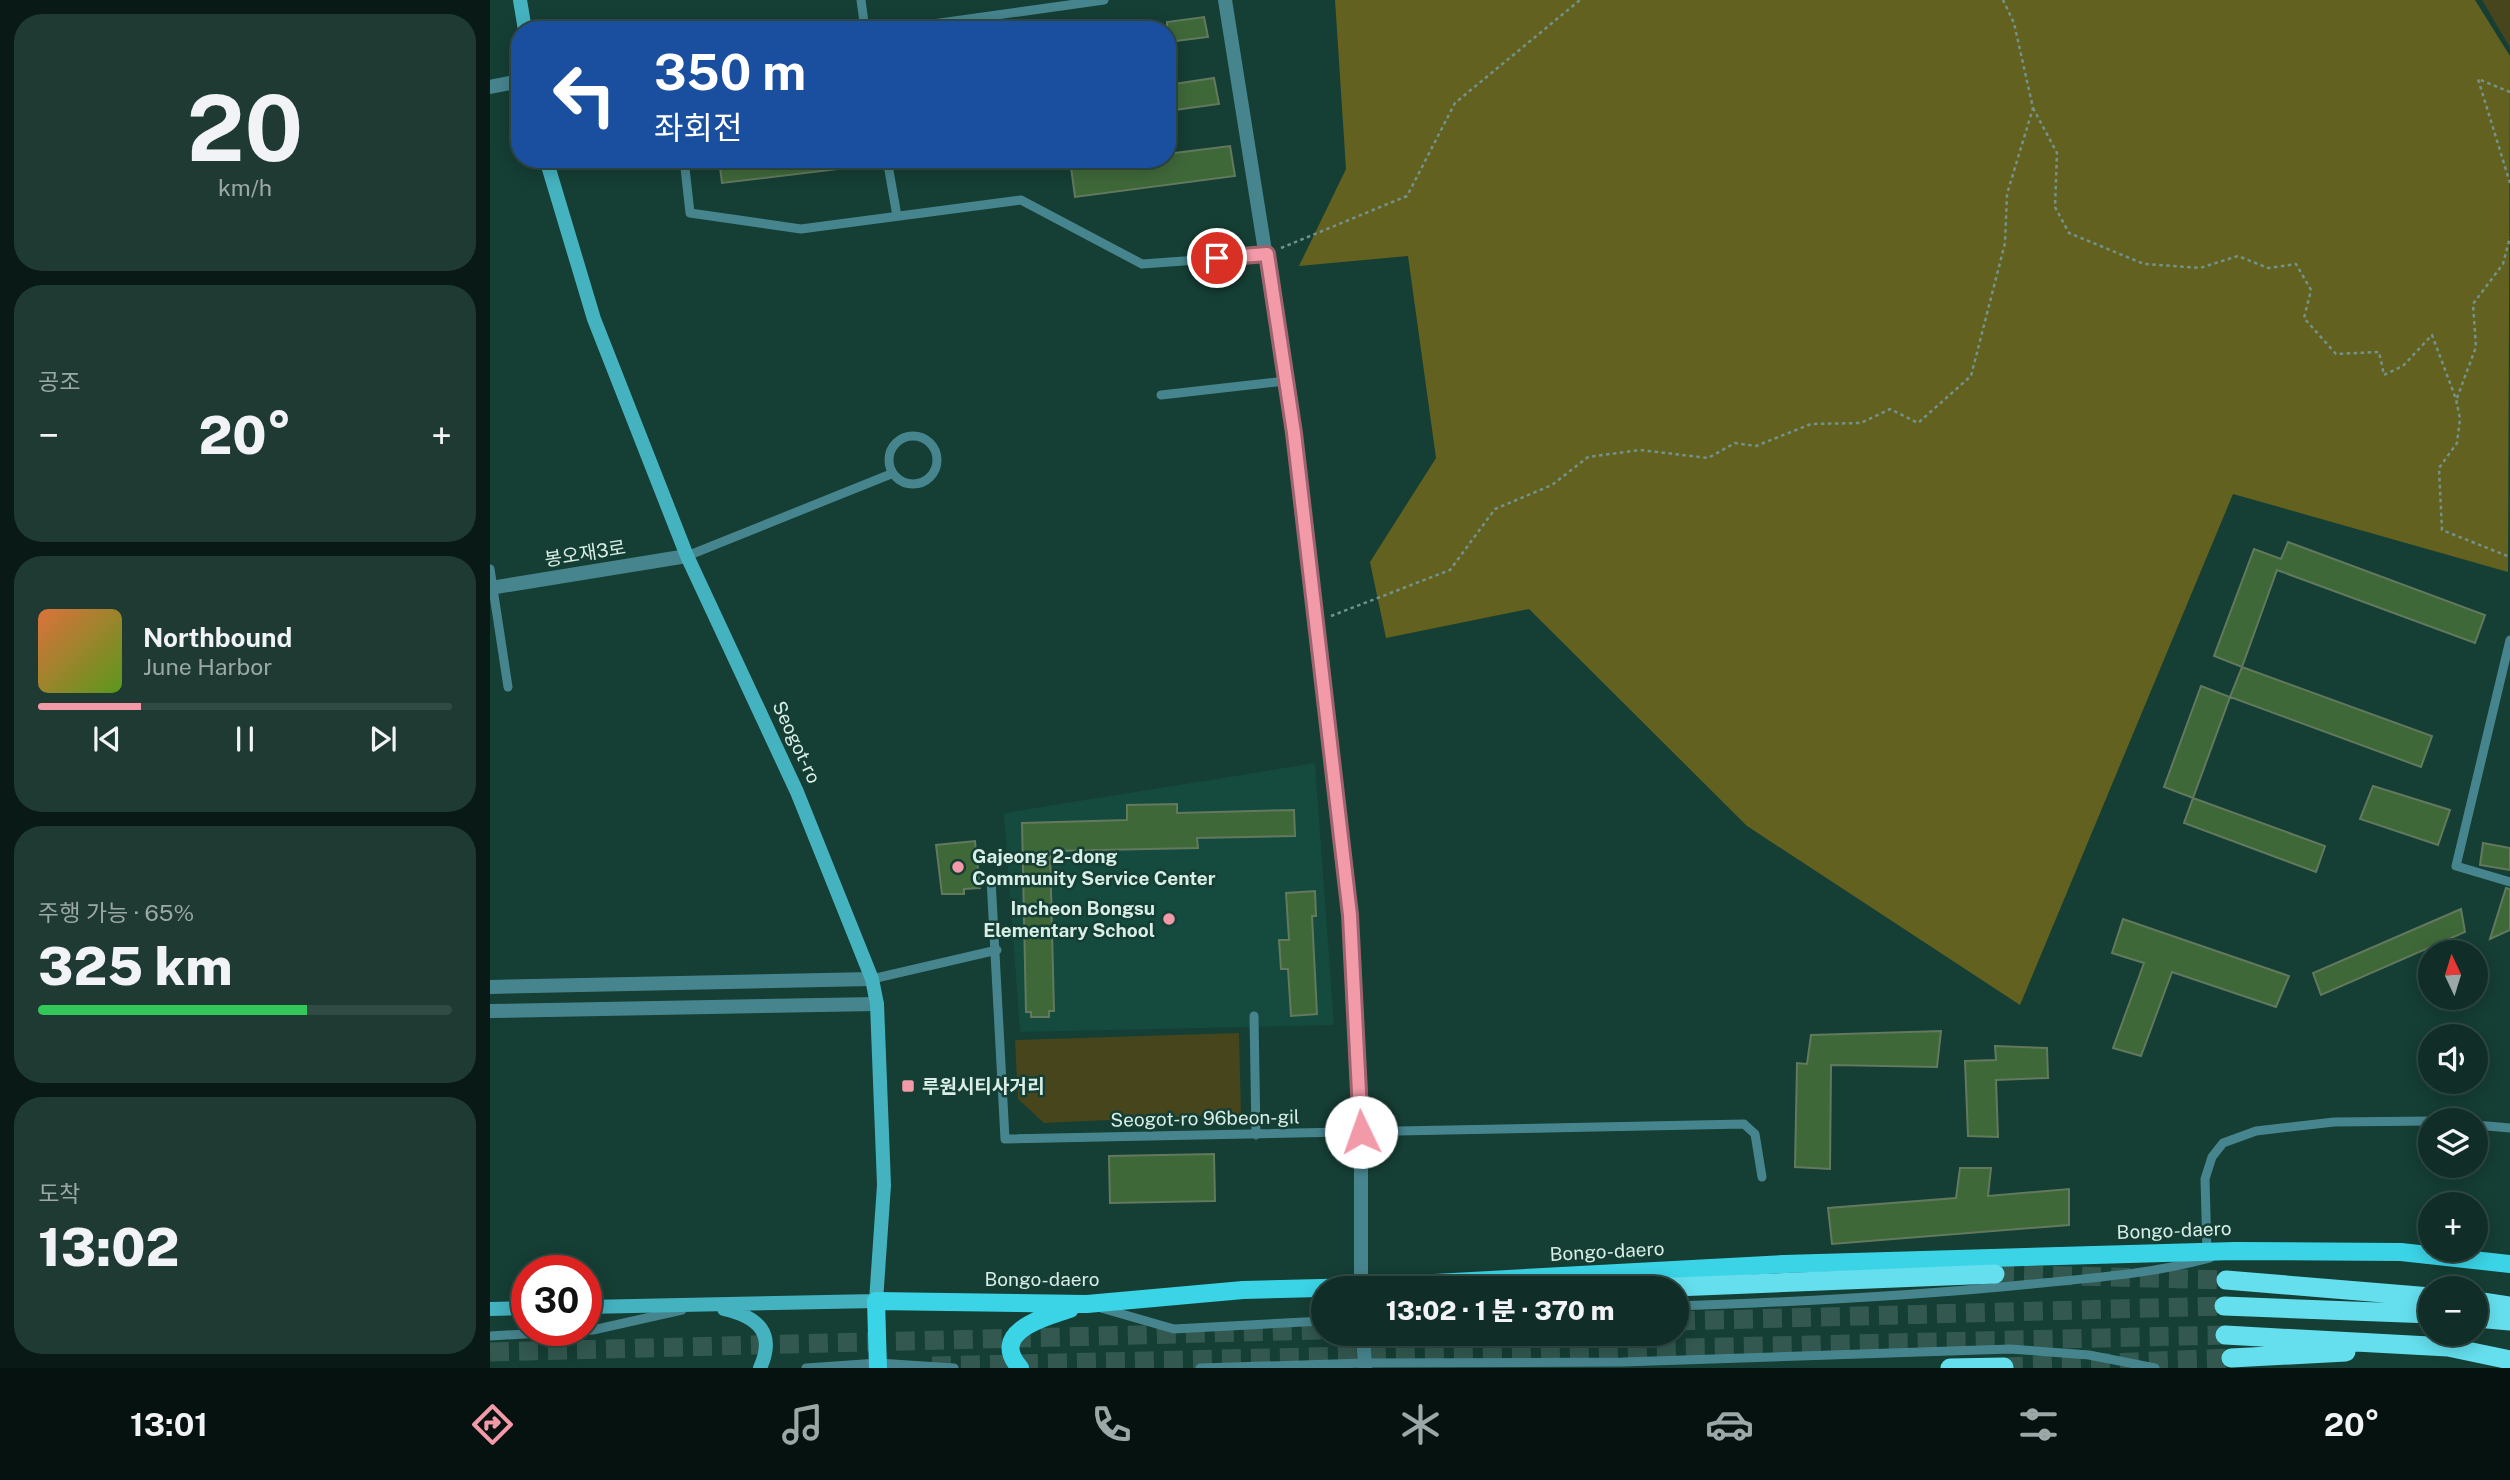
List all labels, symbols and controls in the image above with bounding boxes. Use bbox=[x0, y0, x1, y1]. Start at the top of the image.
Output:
text: 350 m bbox=[654, 43, 806, 101]
icon: left bbox=[539, 49, 630, 140]
text: 20 bbox=[187, 75, 303, 181]
text: 좌회전 bbox=[654, 109, 742, 146]
text: km/h bbox=[218, 174, 272, 201]
pin bbox=[1187, 228, 1247, 288]
icon: arrive bbox=[1198, 239, 1236, 277]
text: 공조 bbox=[38, 368, 80, 395]
text: 20° bbox=[198, 405, 292, 466]
text: − bbox=[38, 413, 59, 458]
text: + bbox=[431, 413, 452, 458]
street label: 봉오재3로 bbox=[543, 536, 627, 570]
text: Northbound bbox=[143, 622, 292, 653]
text: June Harbor bbox=[143, 653, 272, 680]
street label: Seogot-ro bbox=[768, 697, 826, 787]
icon: previous bbox=[88, 720, 126, 758]
icon: pause bbox=[226, 720, 264, 758]
icon: next bbox=[364, 720, 402, 758]
place label: Gajeong 2-dong Community Service Center bbox=[972, 845, 1216, 889]
marker: Gajeong 2-dong Community Service Center bbox=[950, 859, 966, 875]
place label: Incheon Bongsu Elementary School bbox=[983, 897, 1155, 941]
text: 주행 가능 · 65% bbox=[38, 899, 194, 926]
marker: Incheon Bongsu Elementary School bbox=[1161, 911, 1177, 927]
text: 325 km bbox=[38, 936, 232, 997]
north arrow bbox=[2418, 940, 2488, 1010]
map controls bbox=[2418, 940, 2488, 1346]
button: sound bbox=[2418, 1024, 2488, 1094]
place label: 루원시티사거리 bbox=[922, 1075, 1044, 1097]
marker: 루원시티사거리 bbox=[900, 1078, 916, 1094]
position arrow bbox=[1324, 1095, 1398, 1169]
street label: Seogot-ro 96beon-gil bbox=[1110, 1105, 1300, 1131]
button: layers bbox=[2418, 1108, 2488, 1178]
text: 도착 bbox=[38, 1180, 80, 1207]
button: + bbox=[2418, 1192, 2488, 1262]
text: 13:02 bbox=[38, 1217, 179, 1278]
street label: Bongo-daero bbox=[2116, 1217, 2232, 1243]
street label: Bongo-daero bbox=[1549, 1237, 1665, 1265]
speed limit sign: 30 bbox=[511, 1255, 602, 1346]
street label: Bongo-daero bbox=[985, 1268, 1099, 1290]
button: − bbox=[2418, 1276, 2488, 1346]
text: 13:02 · 1 분 · 370 m bbox=[1386, 1295, 1614, 1326]
icon: directions bbox=[468, 1400, 517, 1449]
icon: music bbox=[778, 1400, 827, 1449]
icon: phone bbox=[1087, 1400, 1136, 1449]
icon: climate bbox=[1396, 1400, 1445, 1449]
icon: car bbox=[1705, 1400, 1754, 1449]
icon: filters bbox=[2014, 1400, 2063, 1449]
text: 13:01 bbox=[130, 1406, 208, 1443]
text: 20° bbox=[2324, 1406, 2380, 1443]

